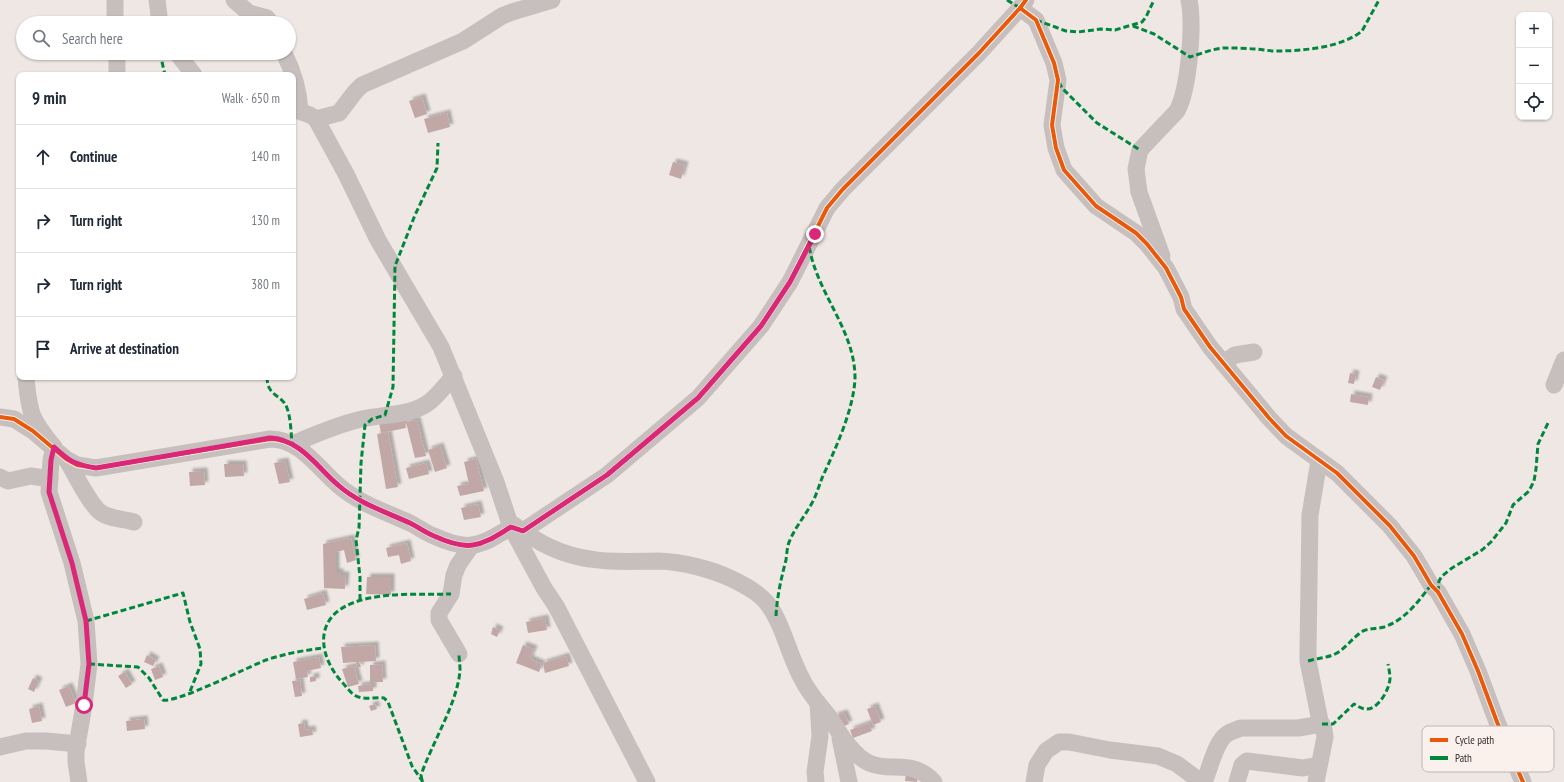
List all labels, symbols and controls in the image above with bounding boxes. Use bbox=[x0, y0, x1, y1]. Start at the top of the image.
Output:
map controls bbox=[1516, 12, 1552, 120]
button: + bbox=[1516, 12, 1552, 48]
search box bbox=[16, 16, 296, 60]
icon: search bbox=[30, 27, 52, 49]
text: Search here bbox=[62, 29, 123, 48]
button: − bbox=[1516, 48, 1552, 84]
button: locate bbox=[1516, 84, 1552, 120]
text: 9 min bbox=[32, 87, 66, 109]
text: Walk · 650 m bbox=[222, 90, 280, 107]
icon: ahead bbox=[32, 146, 54, 168]
text: Continue bbox=[70, 147, 117, 166]
text: 140 m bbox=[251, 148, 280, 165]
icon: right bbox=[32, 210, 54, 232]
text: Turn right bbox=[70, 211, 122, 230]
text: 130 m bbox=[251, 212, 280, 229]
route end bbox=[806, 225, 824, 243]
icon: right bbox=[32, 274, 54, 296]
text: Turn right bbox=[70, 275, 122, 294]
text: 380 m bbox=[251, 276, 280, 293]
icon: arrive bbox=[32, 338, 54, 360]
text: Arrive at destination bbox=[70, 339, 179, 358]
route start bbox=[75, 696, 93, 714]
legend bbox=[1422, 726, 1554, 772]
text: Cycle path bbox=[1455, 733, 1494, 747]
text: Path bbox=[1455, 751, 1472, 765]

